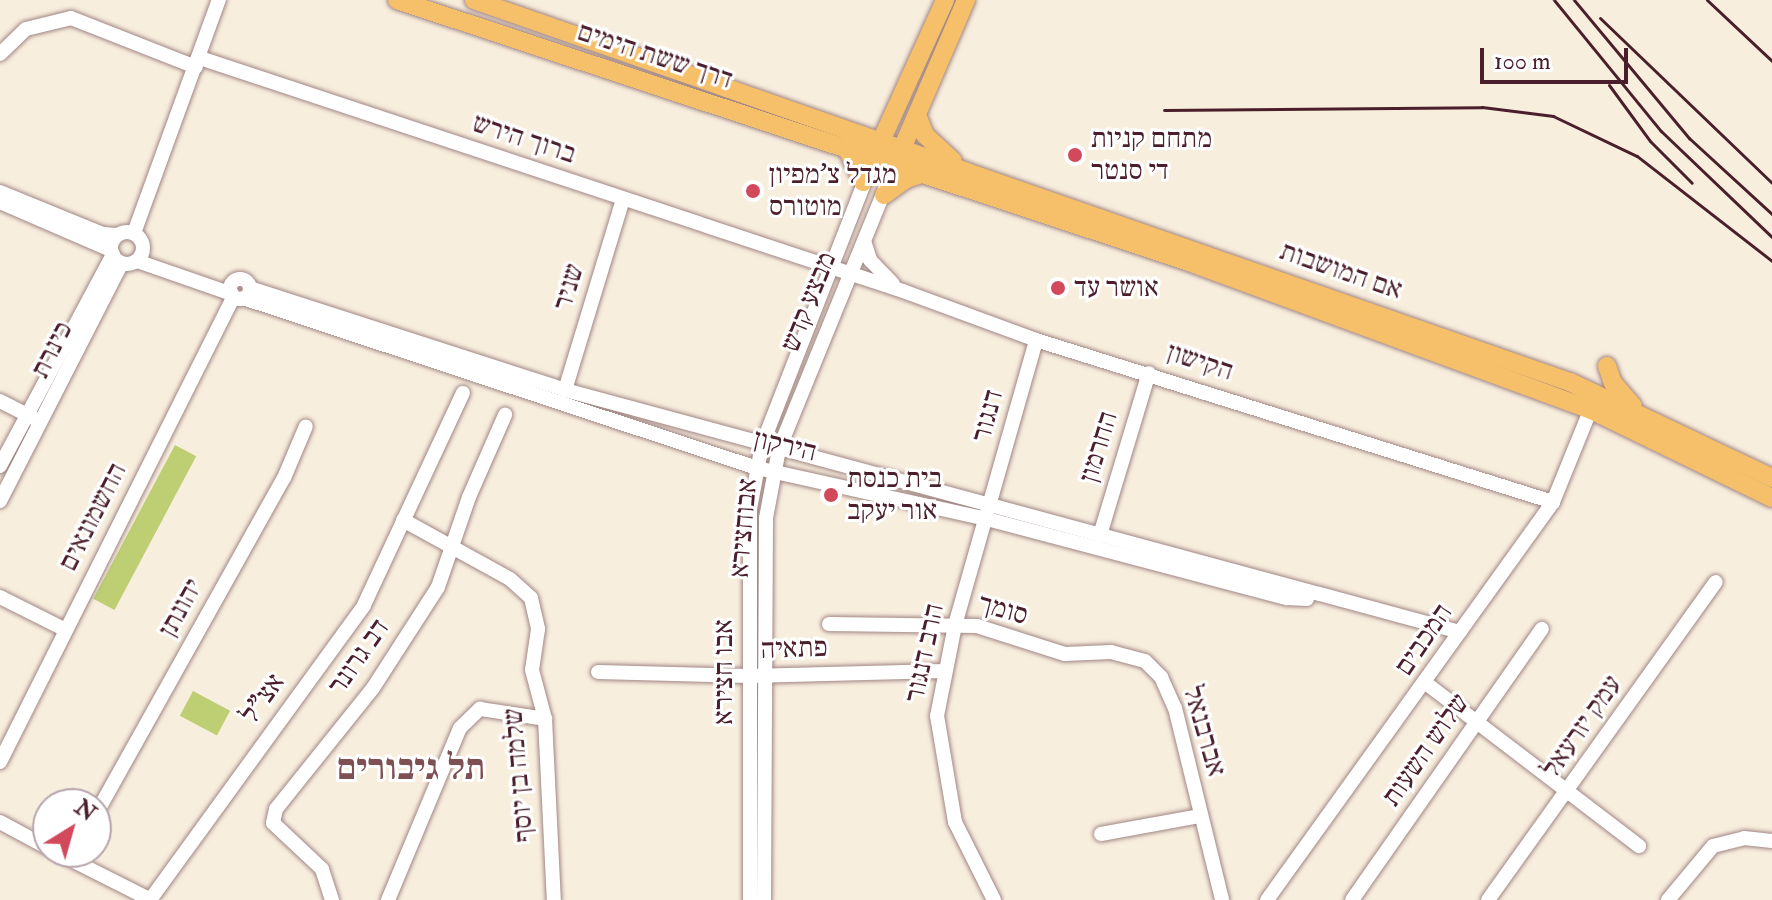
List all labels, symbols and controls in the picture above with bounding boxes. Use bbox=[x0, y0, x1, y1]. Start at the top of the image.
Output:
street label: דרך ששת הימים bbox=[573, 15, 737, 97]
scale bar bbox=[1484, 32, 1632, 82]
text: 100 m bbox=[1494, 46, 1551, 77]
street label: ברוך הירש bbox=[468, 107, 580, 171]
place label: מתחם קניות די סנטר bbox=[1091, 122, 1212, 188]
marker: מתחם קניות די סנטר bbox=[1066, 146, 1084, 164]
place label: מגדל צ'מפיון מוטורס bbox=[769, 158, 897, 224]
marker: מגדל צ'מפיון מוטורס bbox=[744, 182, 762, 200]
street label: אם המושבות bbox=[1275, 234, 1407, 308]
street label: מבצע קדש bbox=[774, 247, 844, 357]
street label: שניר bbox=[546, 260, 592, 314]
place label: אושר עד bbox=[1074, 271, 1159, 305]
marker: אושר עד bbox=[1049, 279, 1067, 297]
street label: כינרת bbox=[24, 316, 80, 384]
street label: הקישון bbox=[1163, 336, 1237, 388]
street label: דנגור bbox=[965, 386, 1011, 446]
street label: החרמון bbox=[1072, 407, 1126, 487]
street label: הירקון bbox=[750, 423, 820, 469]
street label: החשמונאים bbox=[51, 457, 135, 577]
place label: בית כנסת אור יעקב bbox=[847, 462, 942, 528]
street label: אבוחצירא bbox=[723, 477, 765, 579]
marker: בית כנסת אור יעקב bbox=[822, 486, 840, 504]
street label: יהונתן bbox=[151, 573, 211, 643]
street label: סומך bbox=[974, 587, 1032, 633]
street label: המכבים bbox=[1388, 598, 1460, 682]
street label: הרב דנגור bbox=[898, 601, 952, 705]
street label: דב גרונר bbox=[321, 613, 397, 701]
street label: אבו חצירא bbox=[707, 619, 741, 725]
street label: פתאיה bbox=[760, 631, 828, 667]
street label: אצ"ל bbox=[233, 667, 293, 731]
street label: עמק יזרעאל bbox=[1534, 669, 1630, 785]
street label: אברבנאל bbox=[1175, 682, 1233, 780]
street label: שלוש השעות bbox=[1375, 687, 1477, 813]
street label: שלמה בן יוסף bbox=[496, 706, 542, 844]
district label: תל גיבורים bbox=[337, 746, 485, 790]
north arrow bbox=[32, 788, 112, 868]
text: N bbox=[69, 793, 102, 828]

